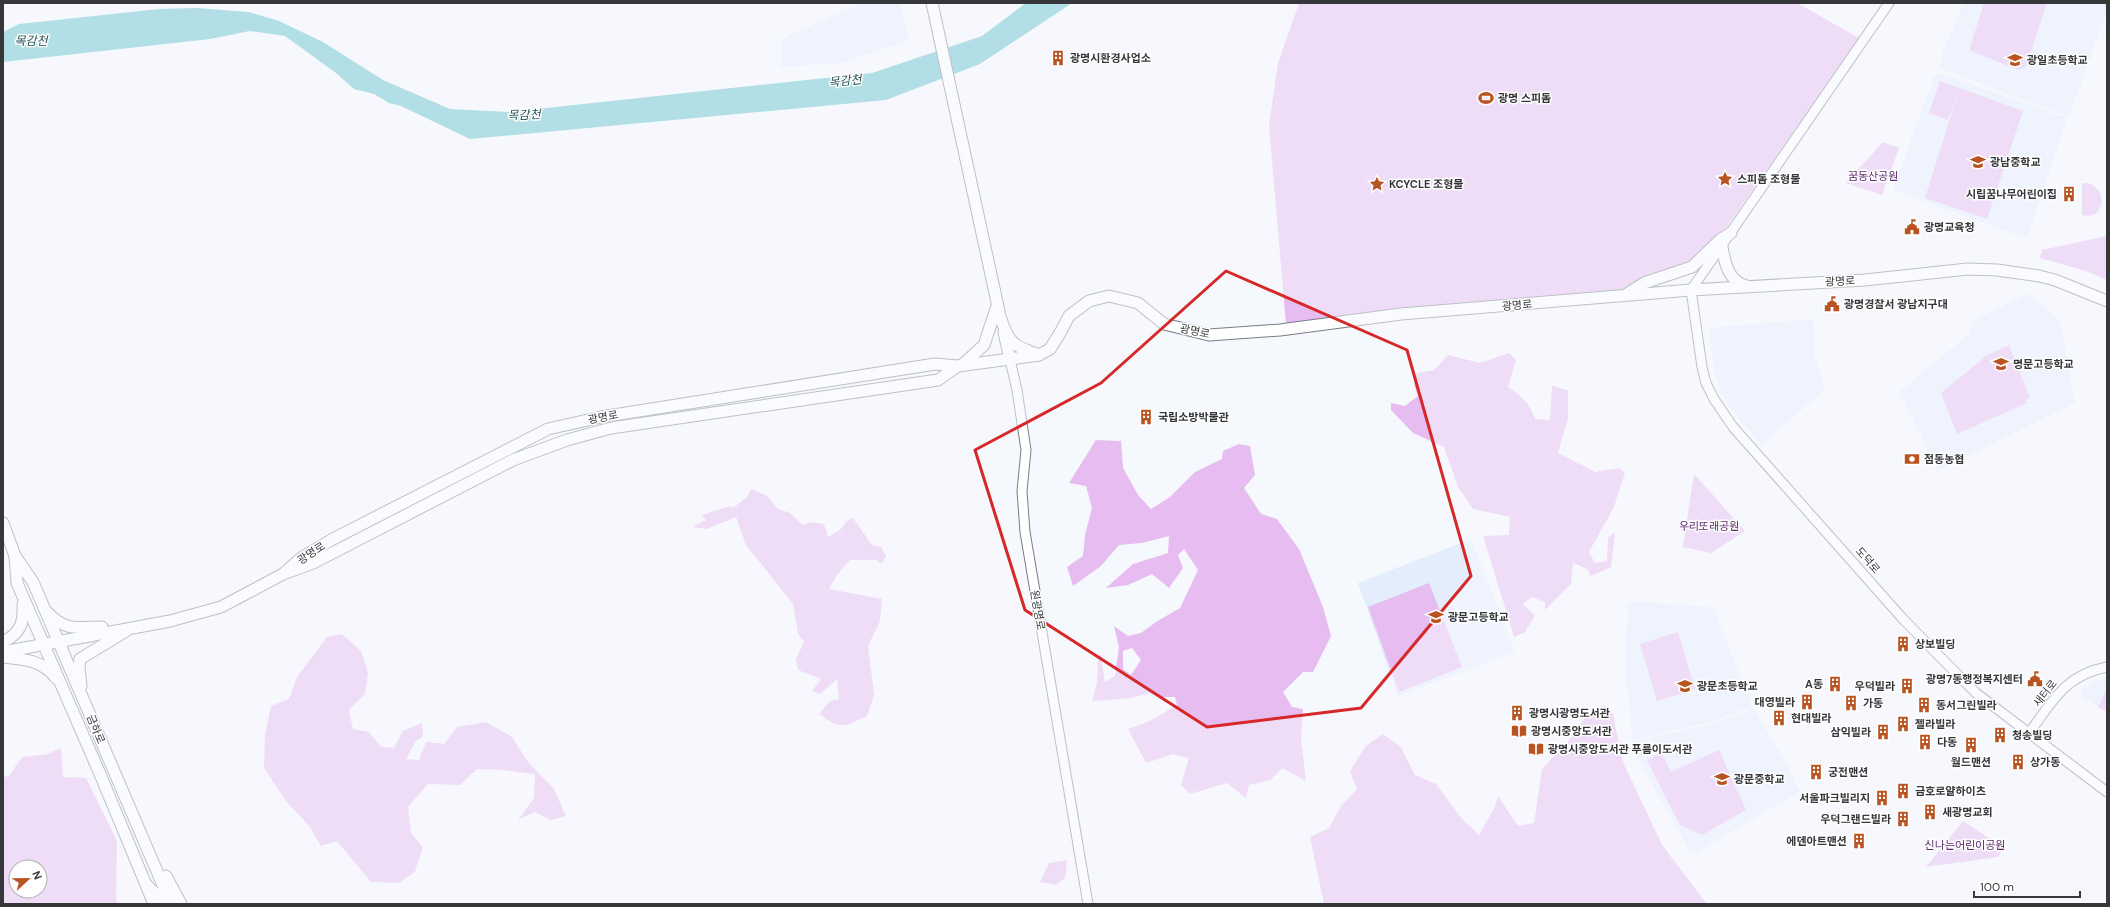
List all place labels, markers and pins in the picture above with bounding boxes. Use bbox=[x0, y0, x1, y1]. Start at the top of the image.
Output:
building icon: 광명시환경사업소 bbox=[1049, 49, 1067, 67]
place label: 광명시환경사업소 bbox=[1070, 51, 1151, 65]
school or university icon: 광일초등학교 bbox=[2006, 51, 2024, 69]
place label: 광일초등학교 bbox=[2027, 53, 2088, 67]
sports icon: 광명 스피돔 bbox=[1477, 89, 1495, 107]
place label: 광명 스피돔 bbox=[1498, 91, 1551, 105]
school or university icon: 광남중학교 bbox=[1969, 153, 1987, 171]
place label: 광남중학교 bbox=[1990, 155, 2041, 169]
place icon: 스피돔 조형물 bbox=[1716, 170, 1734, 188]
place label: 스피돔 조형물 bbox=[1737, 172, 1800, 186]
place icon: KCYCLE 조형물 bbox=[1368, 175, 1386, 193]
place label: KCYCLE 조형물 bbox=[1389, 177, 1463, 191]
building icon: 시립꿈나무어린이집 bbox=[2060, 185, 2078, 203]
place label: 시립꿈나무어린이집 bbox=[1966, 187, 2057, 201]
public building icon: 광명교육청 bbox=[1903, 218, 1921, 236]
place label: 광명교육청 bbox=[1924, 220, 1975, 234]
public building icon: 광명경찰서 광남지구대 bbox=[1823, 295, 1841, 313]
place label: 광명경찰서 광남지구대 bbox=[1844, 297, 1948, 311]
school or university icon: 명문고등학교 bbox=[1992, 355, 2010, 373]
place label: 명문고등학교 bbox=[2013, 357, 2074, 371]
building icon: 국립소방박물관 bbox=[1137, 408, 1155, 426]
place label: 국립소방박물관 bbox=[1158, 410, 1229, 424]
bank icon: 점동농협 bbox=[1903, 450, 1921, 468]
place label: 점동농협 bbox=[1924, 452, 1964, 466]
school or university icon: 광문고등학교 bbox=[1427, 608, 1445, 626]
place label: 광문고등학교 bbox=[1448, 610, 1509, 624]
building icon: 상보빌딩 bbox=[1894, 635, 1912, 653]
place label: 상보빌딩 bbox=[1915, 637, 1955, 651]
public building icon: 광명7동행정복지센터 bbox=[2026, 670, 2044, 688]
place label: 광명7동행정복지센터 bbox=[1926, 672, 2023, 686]
building icon: A동 bbox=[1826, 675, 1844, 693]
school or university icon: 광문초등학교 bbox=[1676, 677, 1694, 695]
place label: A동 bbox=[1805, 677, 1823, 691]
building icon: 우덕빌라 bbox=[1898, 677, 1916, 695]
place label: 광문초등학교 bbox=[1697, 679, 1758, 693]
place label: 우덕빌라 bbox=[1855, 679, 1895, 693]
building icon: 대영빌라 bbox=[1798, 693, 1816, 711]
building icon: 가동 bbox=[1842, 694, 1860, 712]
place label: 대영빌라 bbox=[1755, 695, 1795, 709]
place label: 가동 bbox=[1863, 696, 1883, 710]
building icon: 동서그린빌라 bbox=[1915, 696, 1933, 714]
place label: 동서그린빌라 bbox=[1936, 698, 1997, 712]
building icon: 광명시광명도서관 bbox=[1508, 704, 1526, 722]
place label: 광명시광명도서관 bbox=[1529, 706, 1610, 720]
building icon: 현대빌라 bbox=[1770, 709, 1788, 727]
place label: 현대빌라 bbox=[1791, 711, 1831, 725]
building icon: 젤라빌라 bbox=[1894, 715, 1912, 733]
place label: 젤라빌라 bbox=[1915, 717, 1955, 731]
library icon: 광명시중앙도서관 bbox=[1510, 722, 1528, 740]
building icon: 삼익빌라 bbox=[1874, 723, 1892, 741]
place label: 광명시중앙도서관 bbox=[1531, 724, 1612, 738]
place label: 삼익빌라 bbox=[1831, 725, 1871, 739]
building icon: 청송빌딩 bbox=[1991, 726, 2009, 744]
place label: 청송빌딩 bbox=[2012, 728, 2052, 742]
building icon: 다동 bbox=[1916, 733, 1934, 751]
place label: 다동 bbox=[1937, 735, 1957, 749]
building icon: 월드맨션 bbox=[1962, 736, 1980, 754]
library icon: 광명시중앙도서관 푸름이도서관 bbox=[1527, 740, 1545, 758]
place label: 광명시중앙도서관 푸름이도서관 bbox=[1548, 742, 1692, 756]
building icon: 상가동 bbox=[2009, 753, 2027, 771]
place label: 월드맨션 bbox=[1951, 755, 1991, 769]
place label: 상가동 bbox=[2030, 755, 2060, 769]
building icon: 궁전맨션 bbox=[1807, 763, 1825, 781]
place label: 궁전맨션 bbox=[1828, 765, 1868, 779]
school or university icon: 광문중학교 bbox=[1713, 770, 1731, 788]
place label: 광문중학교 bbox=[1734, 772, 1785, 786]
building icon: 금호로얄하이츠 bbox=[1894, 782, 1912, 800]
place label: 금호로얄하이츠 bbox=[1915, 784, 1986, 798]
building icon: 서울파크빌리지 bbox=[1873, 789, 1891, 807]
place label: 서울파크빌리지 bbox=[1799, 791, 1870, 805]
building icon: 새광명교회 bbox=[1921, 803, 1939, 821]
place label: 새광명교회 bbox=[1942, 805, 1993, 819]
building icon: 우덕그랜드빌라 bbox=[1894, 810, 1912, 828]
place label: 우덕그랜드빌라 bbox=[1820, 812, 1891, 826]
building icon: 에덴아트맨션 bbox=[1850, 832, 1868, 850]
place label: 에덴아트맨션 bbox=[1786, 834, 1847, 848]

